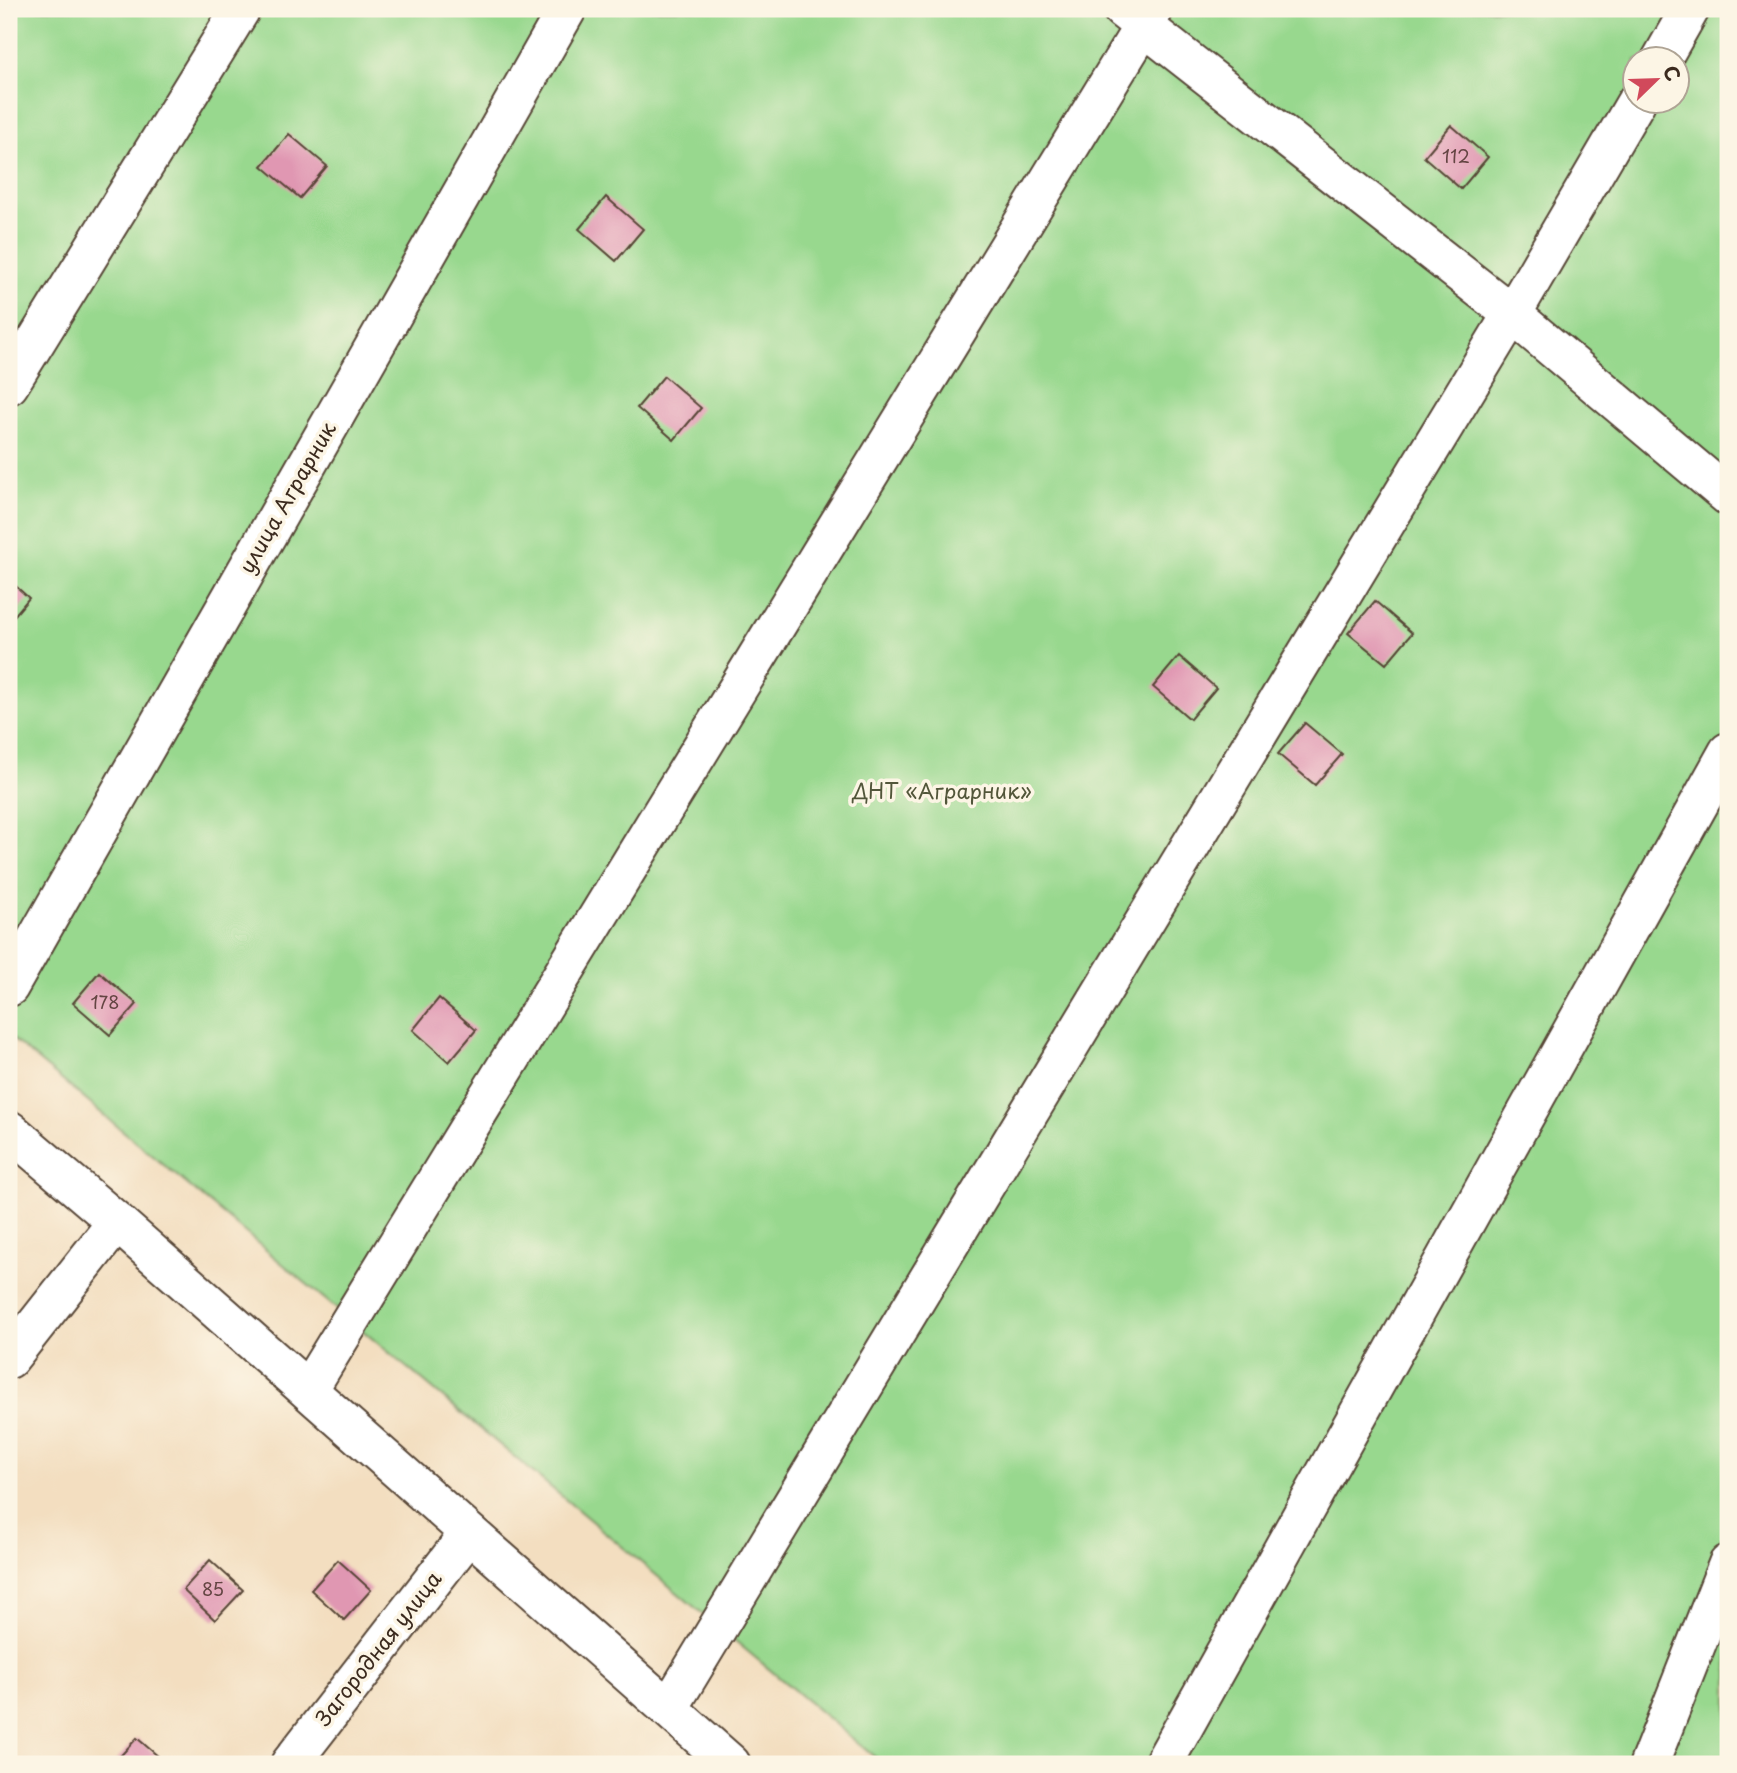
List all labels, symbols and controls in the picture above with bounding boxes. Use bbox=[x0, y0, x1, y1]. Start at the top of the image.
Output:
north arrow bbox=[1622, 46, 1692, 116]
text: С bbox=[1657, 61, 1688, 85]
house number: 112 bbox=[1442, 142, 1470, 169]
street label: улица Аграрник bbox=[230, 415, 343, 579]
park label: ДНТ «Аграрник» bbox=[851, 774, 1032, 806]
house number: 178 bbox=[91, 988, 119, 1015]
street label: Загородная улица bbox=[307, 1563, 449, 1732]
house number: 85 bbox=[202, 1575, 224, 1602]

